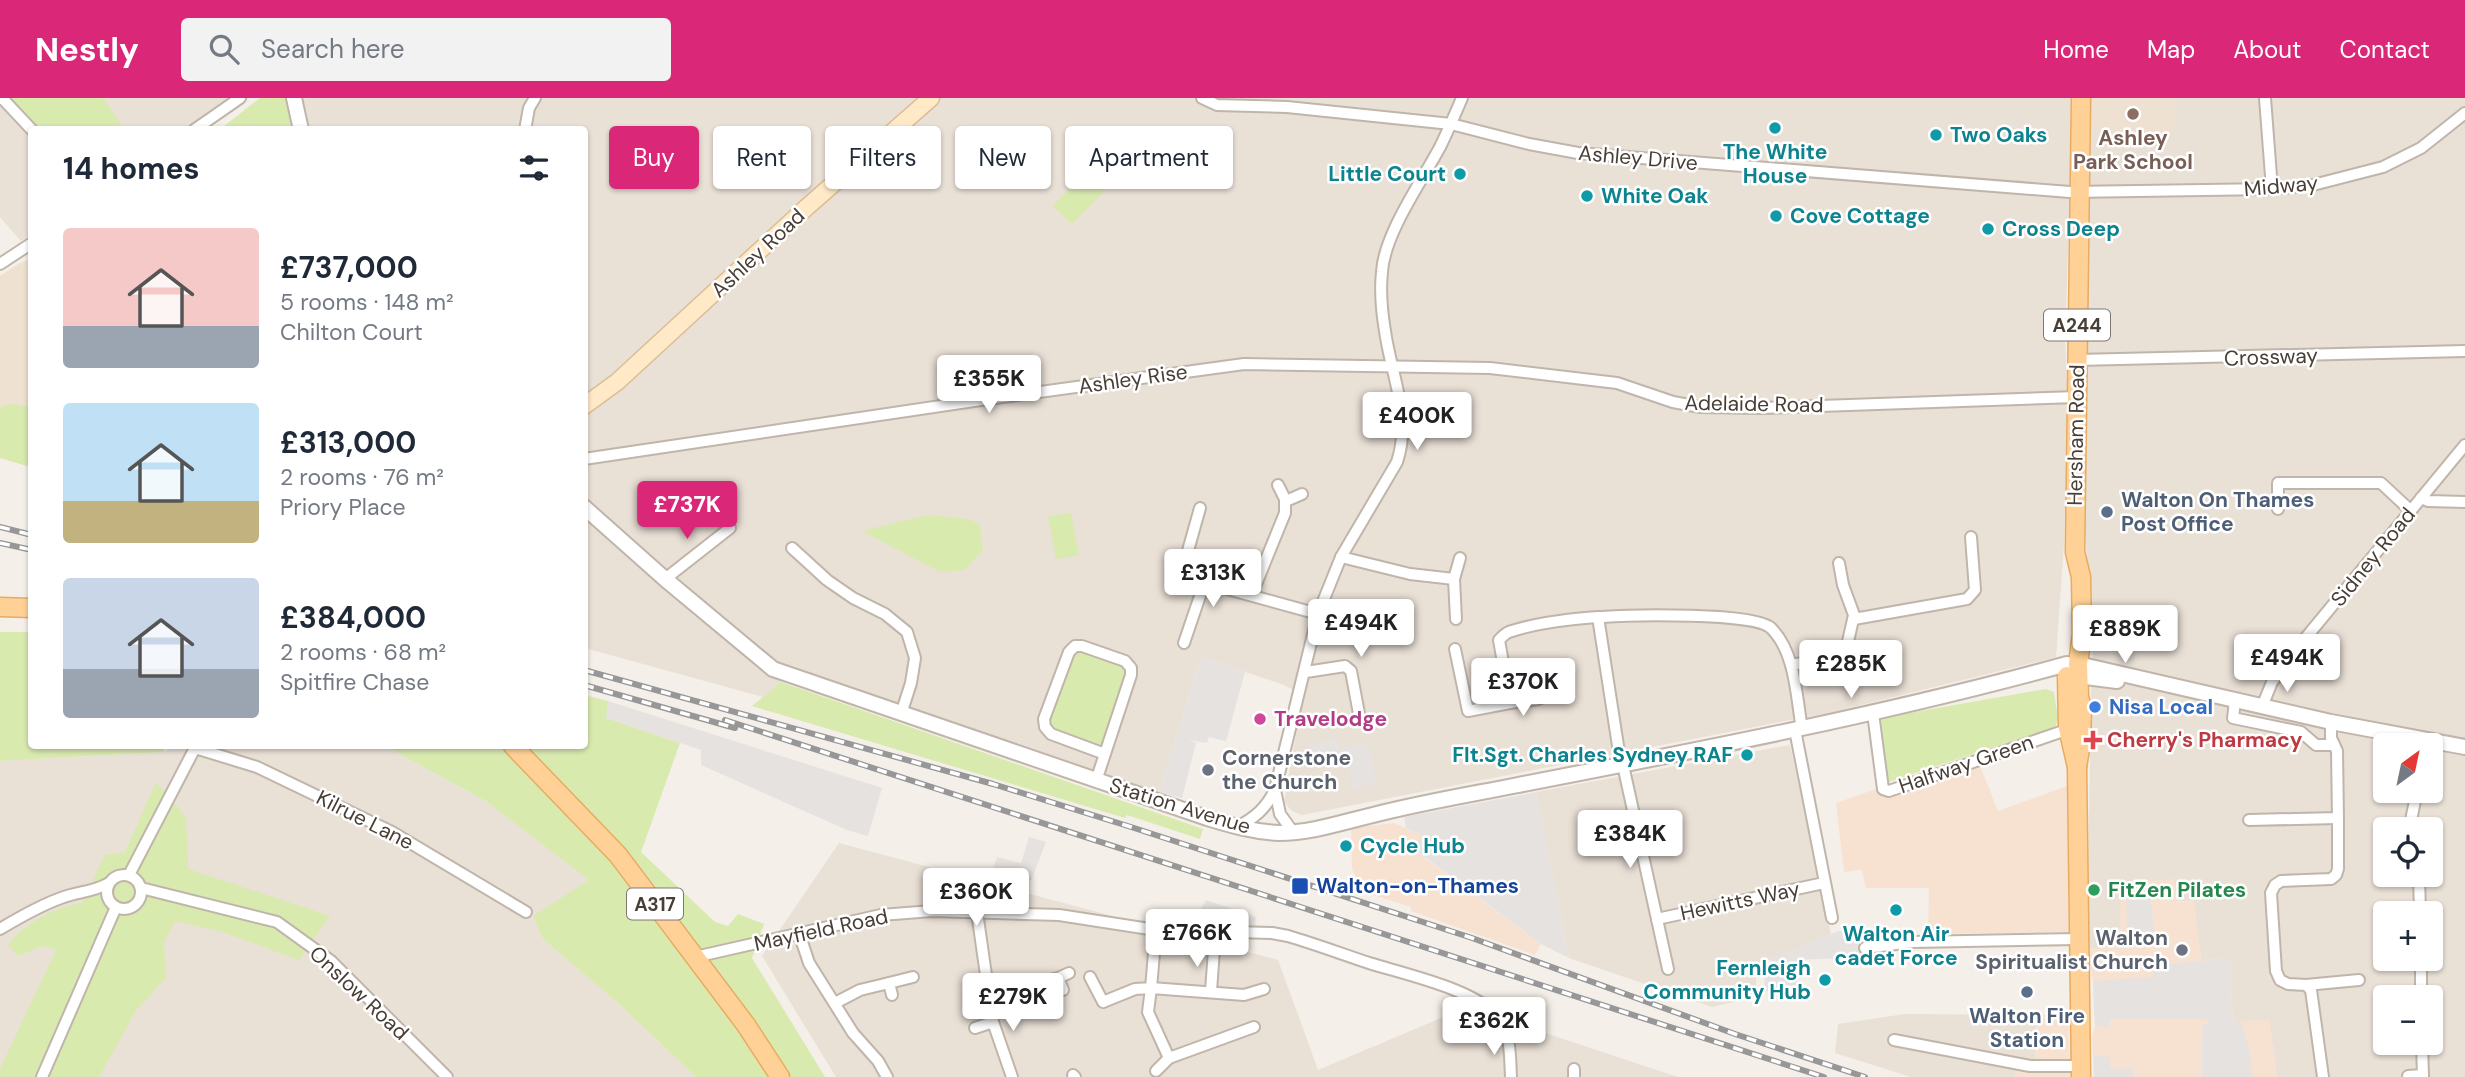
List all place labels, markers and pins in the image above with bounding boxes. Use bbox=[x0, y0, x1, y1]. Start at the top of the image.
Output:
marker: Ashley Park School bbox=[2125, 106, 2141, 122]
marker: The White House bbox=[1767, 120, 1783, 136]
place label: Two Oaks bbox=[1950, 121, 2048, 149]
place label: Ashley Park School bbox=[2073, 124, 2193, 176]
marker: Two Oaks bbox=[1928, 127, 1944, 143]
place label: The White House bbox=[1723, 138, 1827, 190]
place label: Little Court bbox=[1328, 160, 1446, 188]
marker: Little Court bbox=[1452, 166, 1468, 182]
place label: White Oak bbox=[1601, 182, 1708, 210]
marker: White Oak bbox=[1579, 188, 1595, 204]
place label: Cove Cottage bbox=[1790, 202, 1930, 230]
marker: Cove Cottage bbox=[1768, 208, 1784, 224]
place label: Cross Deep bbox=[2002, 215, 2120, 243]
marker: Cross Deep bbox=[1980, 221, 1996, 237]
pin: £355K bbox=[940, 356, 1038, 415]
pin: £400K bbox=[1368, 392, 1466, 452]
pin: £737K bbox=[638, 482, 736, 541]
place label: Walton On Thames Post Office bbox=[2121, 486, 2314, 538]
marker: Walton On Thames Post Office bbox=[2099, 504, 2115, 520]
pin: £313K bbox=[1164, 550, 1262, 609]
pin: £494K bbox=[1312, 600, 1410, 659]
pin: £889K bbox=[2076, 606, 2174, 665]
pin: £494K bbox=[2238, 634, 2336, 694]
pin: £285K bbox=[1802, 640, 1900, 700]
pin: £370K bbox=[1474, 658, 1572, 718]
place label: Nisa Local bbox=[2109, 693, 2213, 721]
marker: Nisa Local bbox=[2087, 699, 2103, 715]
place label: Travelodge bbox=[1274, 705, 1387, 733]
marker: Travelodge bbox=[1252, 711, 1268, 727]
place label: Cherry's Pharmacy bbox=[2107, 726, 2303, 754]
marker: Cherry's Pharmacy bbox=[2085, 732, 2101, 748]
place label: Flt.Sgt. Charles Sydney RAF bbox=[1452, 741, 1733, 769]
place label: Cornerstone the Church bbox=[1222, 744, 1351, 796]
marker: Flt.Sgt. Charles Sydney RAF bbox=[1739, 747, 1755, 763]
marker: Cornerstone the Church bbox=[1200, 762, 1216, 778]
pin: £384K bbox=[1581, 810, 1679, 870]
place label: Cycle Hub bbox=[1360, 832, 1465, 860]
marker: Cycle Hub bbox=[1338, 838, 1354, 854]
pin: £360K bbox=[927, 868, 1025, 928]
place label: Walton-on-Thames bbox=[1316, 872, 1519, 900]
marker: Walton-on-Thames bbox=[1290, 876, 1310, 896]
place label: FitZen Pilates bbox=[2108, 876, 2246, 904]
marker: FitZen Pilates bbox=[2086, 882, 2102, 898]
marker: Walton Air cadet Force bbox=[1888, 902, 1904, 918]
pin: £766K bbox=[1148, 910, 1246, 969]
place label: Walton Air cadet Force bbox=[1834, 920, 1958, 972]
place label: Walton Spiritualist Church bbox=[1975, 924, 2168, 976]
marker: Walton Spiritualist Church bbox=[2174, 942, 2190, 958]
place label: Fernleigh Community Hub bbox=[1643, 954, 1811, 1006]
marker: Fernleigh Community Hub bbox=[1817, 972, 1833, 988]
pin: £279K bbox=[964, 974, 1062, 1033]
marker: Walton Fire Station bbox=[2019, 984, 2035, 1000]
pin: £362K bbox=[1445, 998, 1543, 1057]
place label: Walton Fire Station bbox=[1969, 1002, 2085, 1054]

